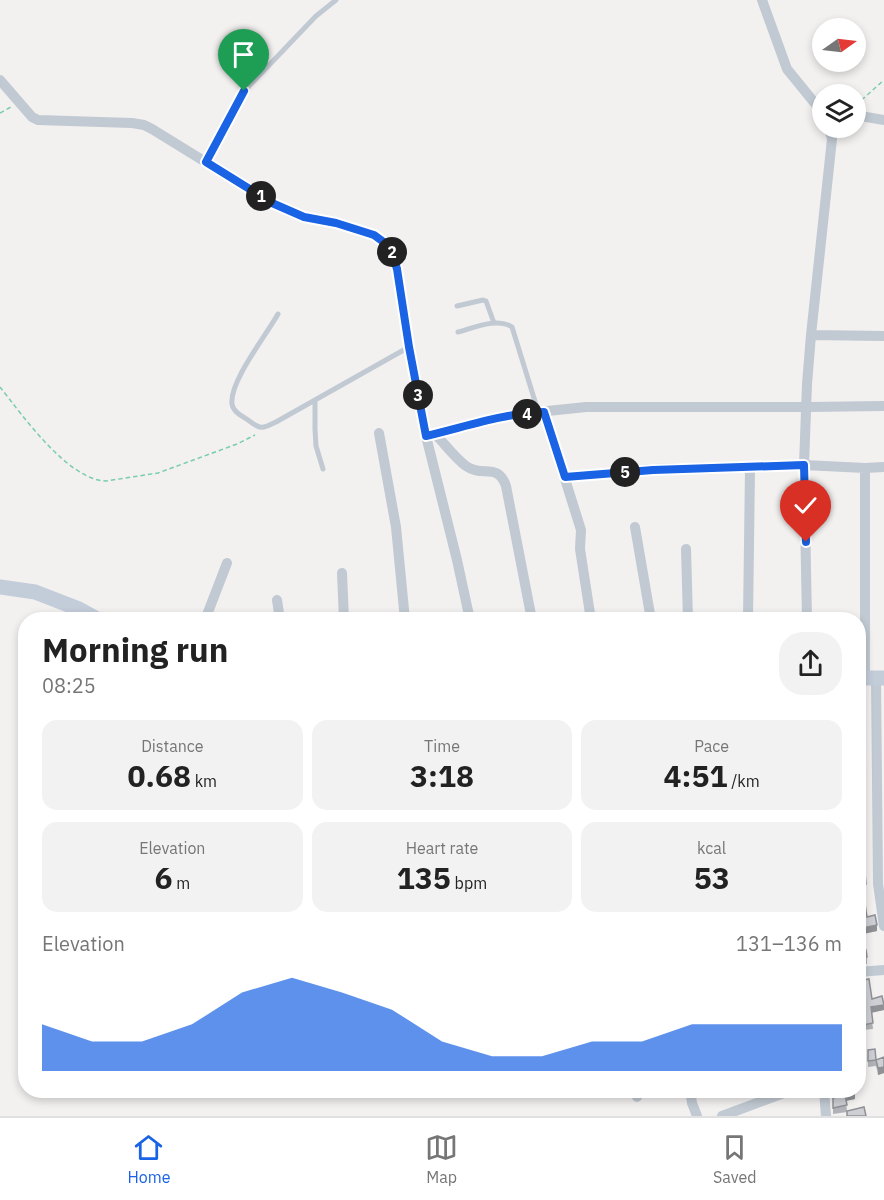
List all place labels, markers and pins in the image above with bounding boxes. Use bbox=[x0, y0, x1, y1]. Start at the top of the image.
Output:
pin bbox=[218, 29, 269, 91]
pin: 1 bbox=[246, 181, 276, 211]
pin: 2 bbox=[377, 237, 407, 267]
pin: 3 bbox=[403, 380, 433, 410]
pin: 4 bbox=[512, 399, 542, 429]
pin: 5 bbox=[610, 457, 640, 487]
pin bbox=[780, 480, 831, 542]

